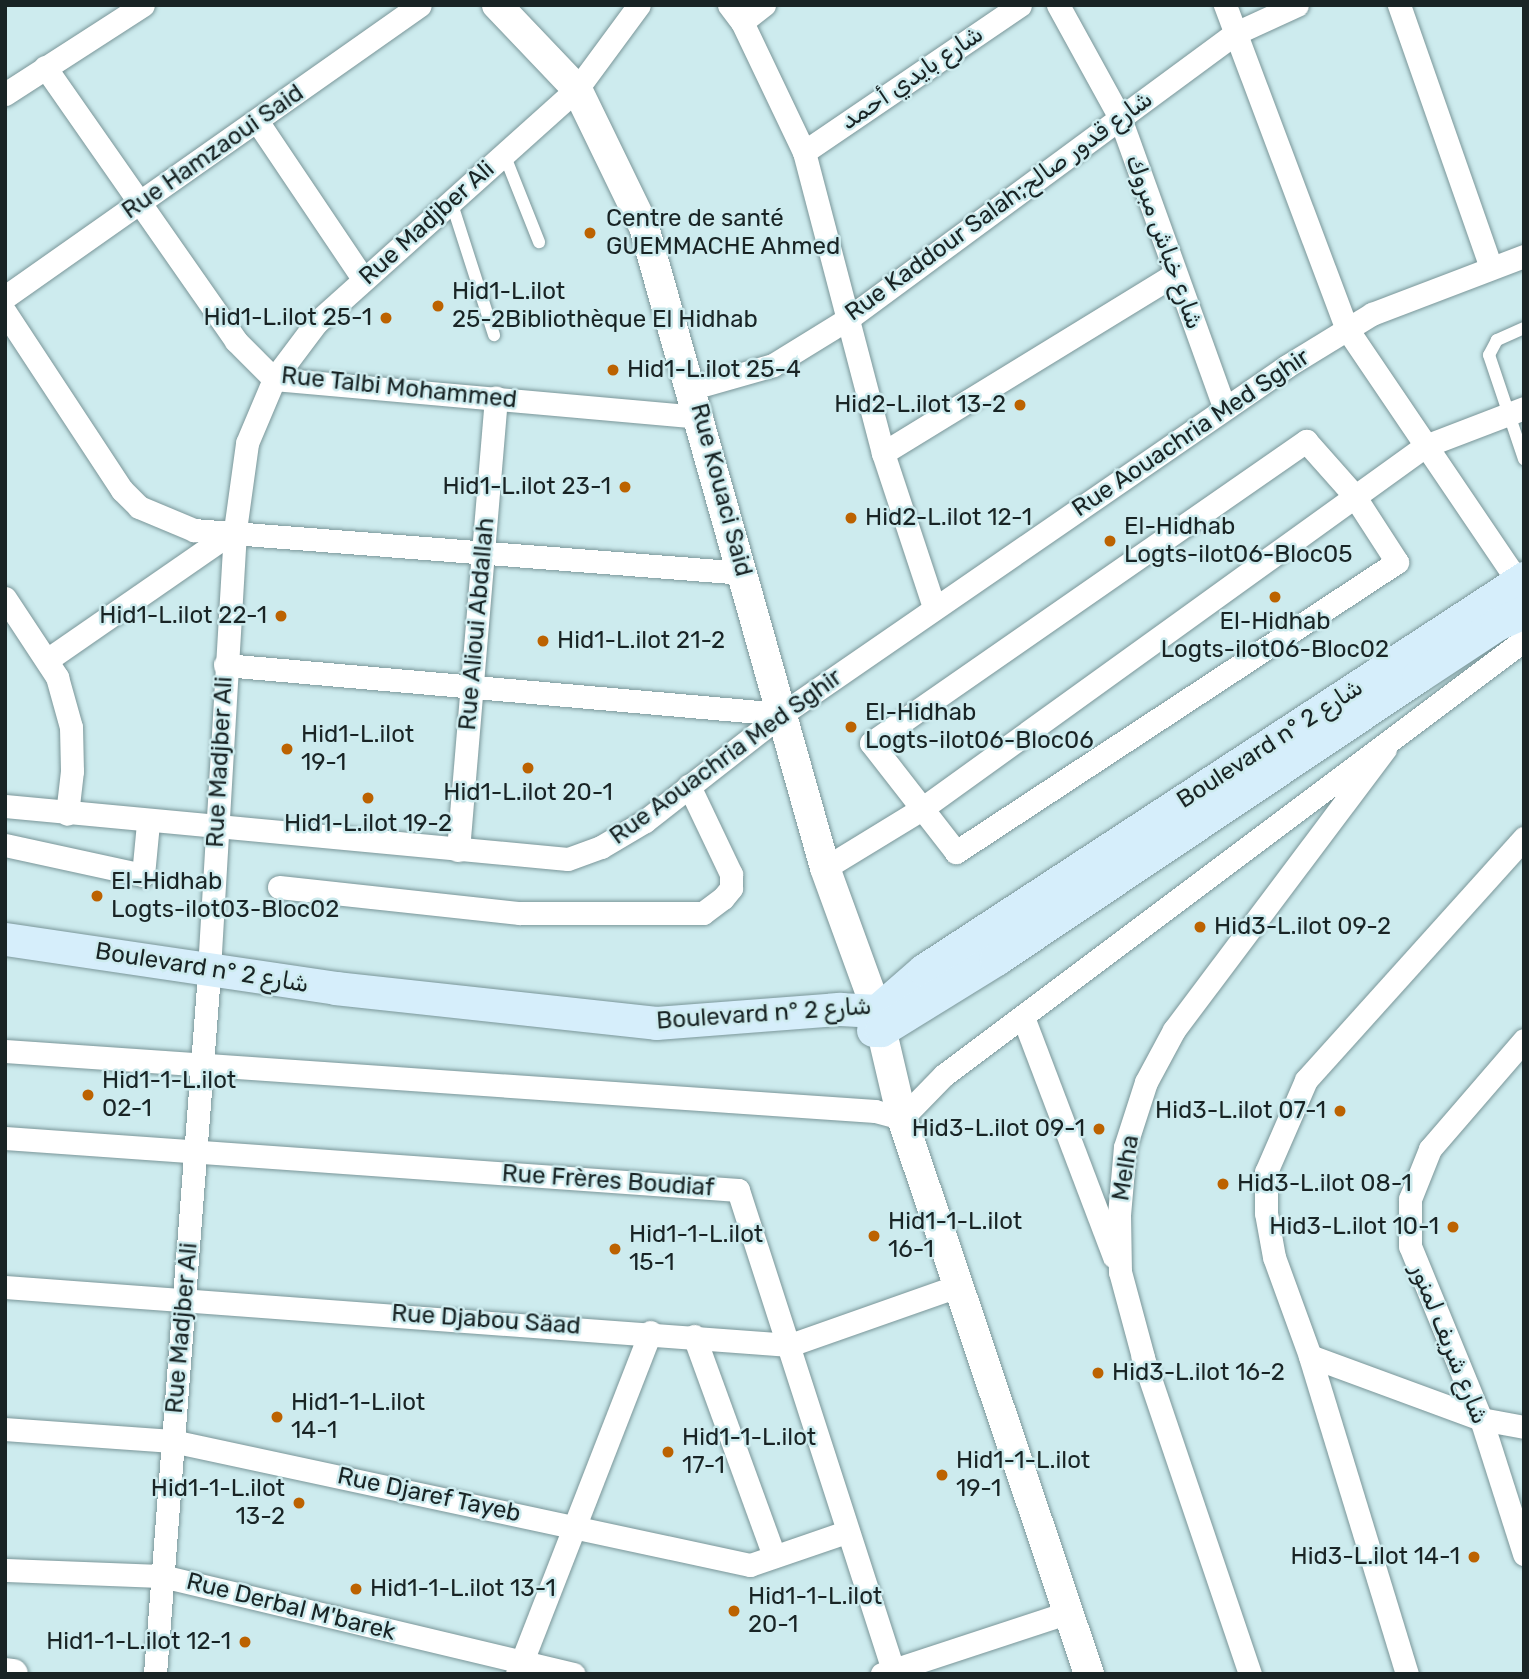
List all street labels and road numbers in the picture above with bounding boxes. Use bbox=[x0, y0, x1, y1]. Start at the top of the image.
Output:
street label: شارع بايدي أحمد bbox=[835, 20, 989, 136]
street label: Rue Hamzaoui Said bbox=[117, 79, 309, 225]
street label: Rue Kaddour Salah;شارع قدور صالح bbox=[840, 85, 1158, 327]
street label: شارع خباش مبروك bbox=[1119, 151, 1209, 333]
street label: Rue Madjber Ali bbox=[353, 155, 501, 291]
street label: Rue Aouachria Med Sghir bbox=[1067, 343, 1315, 523]
street label: Rue Talbi Mohammed bbox=[279, 361, 519, 415]
street label: Rue Kouaci Said bbox=[684, 400, 758, 580]
street label: Rue Alioui Abdallah bbox=[453, 516, 501, 732]
street label: Rue Aouachria Med Sghir bbox=[604, 663, 848, 851]
street label: Boulevard n° شارع 2 bbox=[1172, 673, 1368, 815]
street label: Rue Madjber Ali bbox=[201, 675, 239, 849]
street label: Boulevard n° شارع 2 bbox=[93, 937, 311, 999]
street label: Boulevard n° شارع 2 bbox=[655, 992, 873, 1036]
street label: Melha bbox=[1107, 1133, 1145, 1203]
street label: Rue Frères Boudiaf bbox=[501, 1159, 715, 1203]
street label: Rue Madjber Ali bbox=[160, 1241, 204, 1415]
street label: شارع شريف لمنور bbox=[1404, 1260, 1494, 1428]
street label: Rue Djabou Säad bbox=[390, 1299, 582, 1341]
street label: Rue Djaref Tayeb bbox=[334, 1461, 524, 1529]
street label: Rue Derbal M'barek bbox=[184, 1567, 398, 1647]

